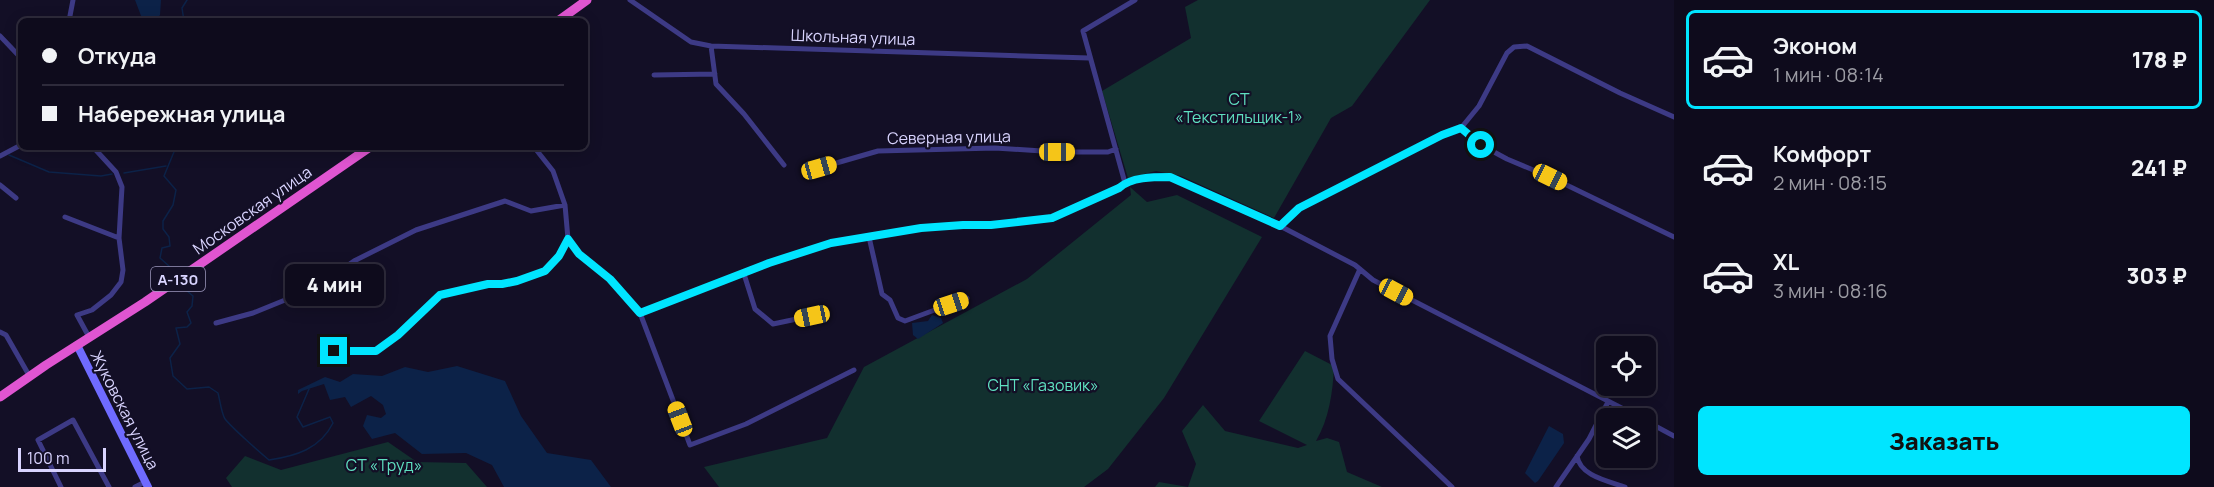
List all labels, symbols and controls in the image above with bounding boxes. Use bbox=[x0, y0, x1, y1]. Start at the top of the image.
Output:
street label: Школьная улица bbox=[790, 24, 916, 50]
text: Эконом bbox=[1773, 31, 1857, 61]
icon: car bbox=[1701, 33, 1755, 87]
text: Откуда bbox=[78, 41, 157, 71]
text: 178 ₽ bbox=[2132, 45, 2187, 75]
text: 1 мин · 08:14 bbox=[1773, 61, 1884, 88]
park label: СТ «Текстильщик-1» bbox=[1175, 88, 1303, 128]
text: Набережная улица bbox=[78, 99, 285, 129]
street label: Северная улица bbox=[887, 125, 1011, 149]
route start bbox=[1467, 131, 1494, 158]
text: Комфорт bbox=[1773, 139, 1871, 169]
icon: car bbox=[1701, 141, 1755, 195]
car bbox=[1039, 143, 1075, 161]
text: 241 ₽ bbox=[2131, 153, 2187, 183]
car bbox=[799, 154, 839, 182]
street label: Московская улица bbox=[188, 161, 316, 259]
car bbox=[1530, 161, 1570, 193]
text: 2 мин · 08:15 bbox=[1773, 169, 1887, 196]
text: XL bbox=[1773, 247, 1799, 277]
icon: car bbox=[1701, 249, 1755, 303]
text: 303 ₽ bbox=[2127, 261, 2187, 291]
callout: 4 мин bbox=[284, 264, 384, 306]
road number: А-130 bbox=[151, 267, 205, 291]
text: 4 мин bbox=[306, 271, 363, 298]
car bbox=[1376, 276, 1416, 308]
text: 3 мин · 08:16 bbox=[1773, 277, 1888, 304]
car bbox=[931, 290, 971, 318]
car bbox=[793, 303, 831, 329]
map controls bbox=[1596, 336, 1656, 468]
button: locate bbox=[1596, 336, 1656, 396]
route end bbox=[320, 337, 347, 364]
street label: Жуковская улица bbox=[86, 347, 164, 473]
park label: СНТ «Газовик» bbox=[987, 374, 1099, 396]
car bbox=[665, 399, 695, 439]
button: Заказать bbox=[1698, 406, 2190, 475]
button: layers bbox=[1596, 408, 1656, 468]
scale bar bbox=[18, 445, 106, 472]
text: 100 m bbox=[27, 447, 70, 469]
park label: СТ «Труд» bbox=[346, 454, 422, 476]

